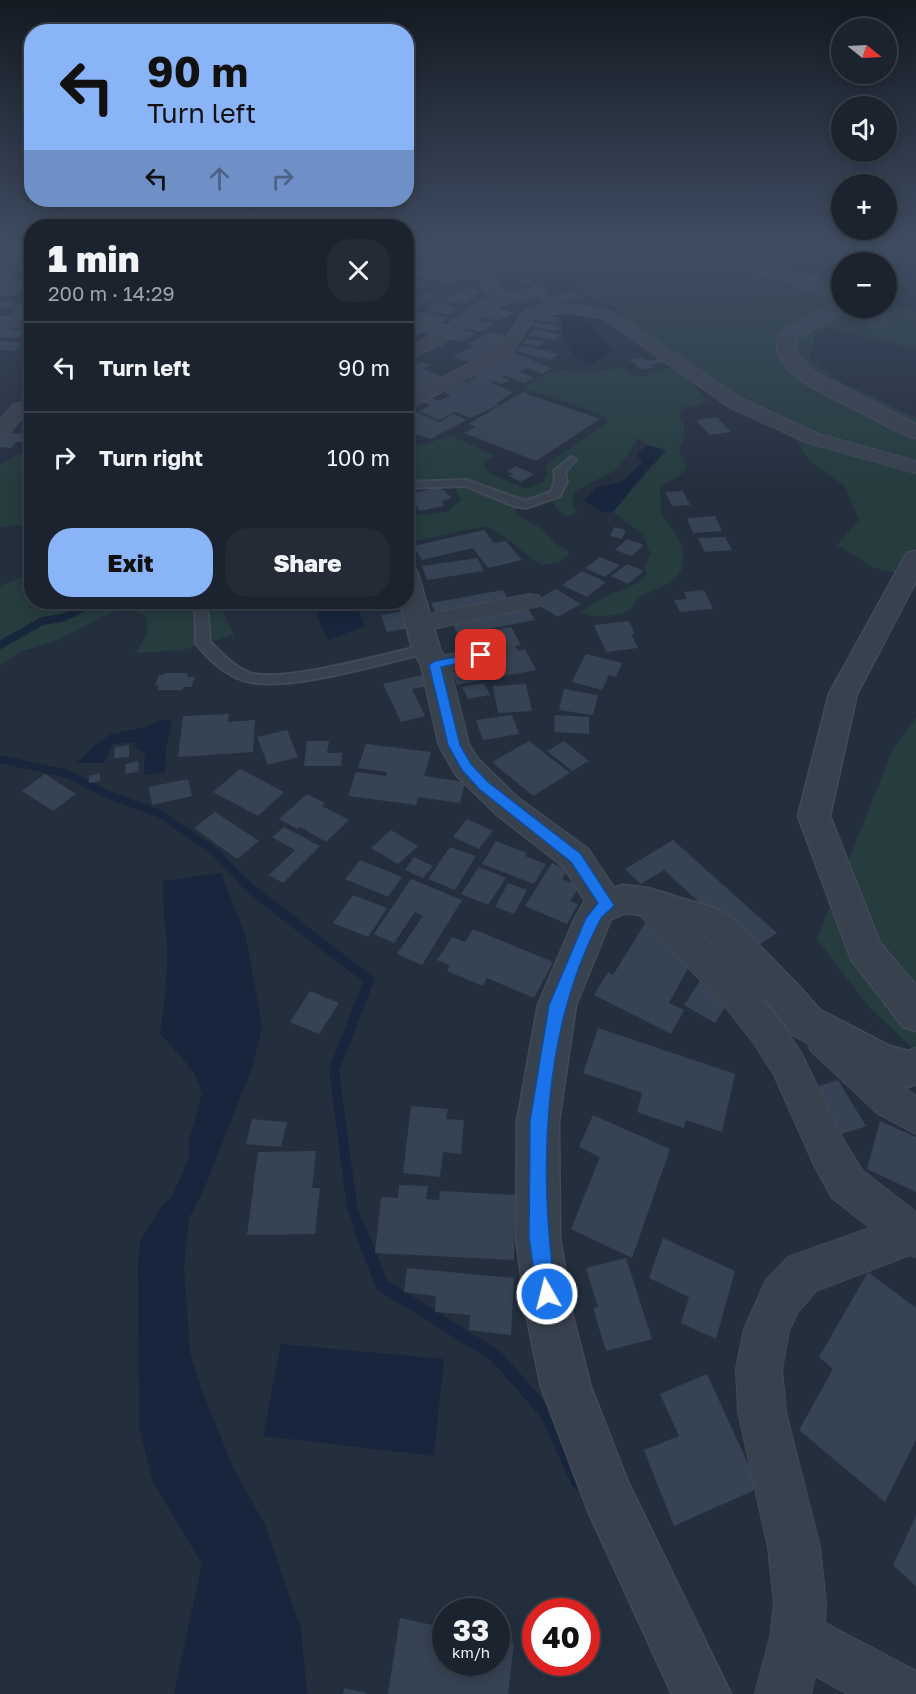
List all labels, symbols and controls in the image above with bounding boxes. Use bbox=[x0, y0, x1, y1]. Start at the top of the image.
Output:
north arrow bbox=[831, 18, 897, 84]
map controls bbox=[831, 18, 897, 318]
text: 90 m bbox=[147, 46, 248, 96]
icon: left bbox=[48, 48, 126, 126]
button: sound bbox=[831, 96, 897, 162]
text: Turn left bbox=[147, 97, 256, 129]
icon: left bbox=[140, 162, 173, 195]
icon: ahead bbox=[203, 162, 236, 195]
icon: right bbox=[266, 162, 299, 195]
button: + bbox=[831, 174, 897, 240]
text: 1 min bbox=[48, 237, 139, 280]
button: close bbox=[327, 239, 390, 302]
button: − bbox=[831, 252, 897, 318]
text: 200 m · 14:29 bbox=[48, 281, 175, 305]
icon: left bbox=[48, 351, 81, 384]
text: Turn left bbox=[99, 354, 190, 381]
text: 90 m bbox=[338, 354, 390, 381]
icon: right bbox=[48, 441, 81, 474]
text: Turn right bbox=[99, 444, 203, 471]
text: 100 m bbox=[327, 444, 390, 471]
button: Exit bbox=[48, 528, 213, 597]
button: Share bbox=[225, 528, 390, 597]
pin bbox=[455, 629, 506, 680]
icon: arrive bbox=[464, 638, 497, 671]
position arrow bbox=[515, 1262, 579, 1326]
speed limit sign: 40 bbox=[522, 1598, 600, 1676]
text: 33 bbox=[453, 1612, 489, 1648]
text: km/h bbox=[452, 1643, 490, 1661]

